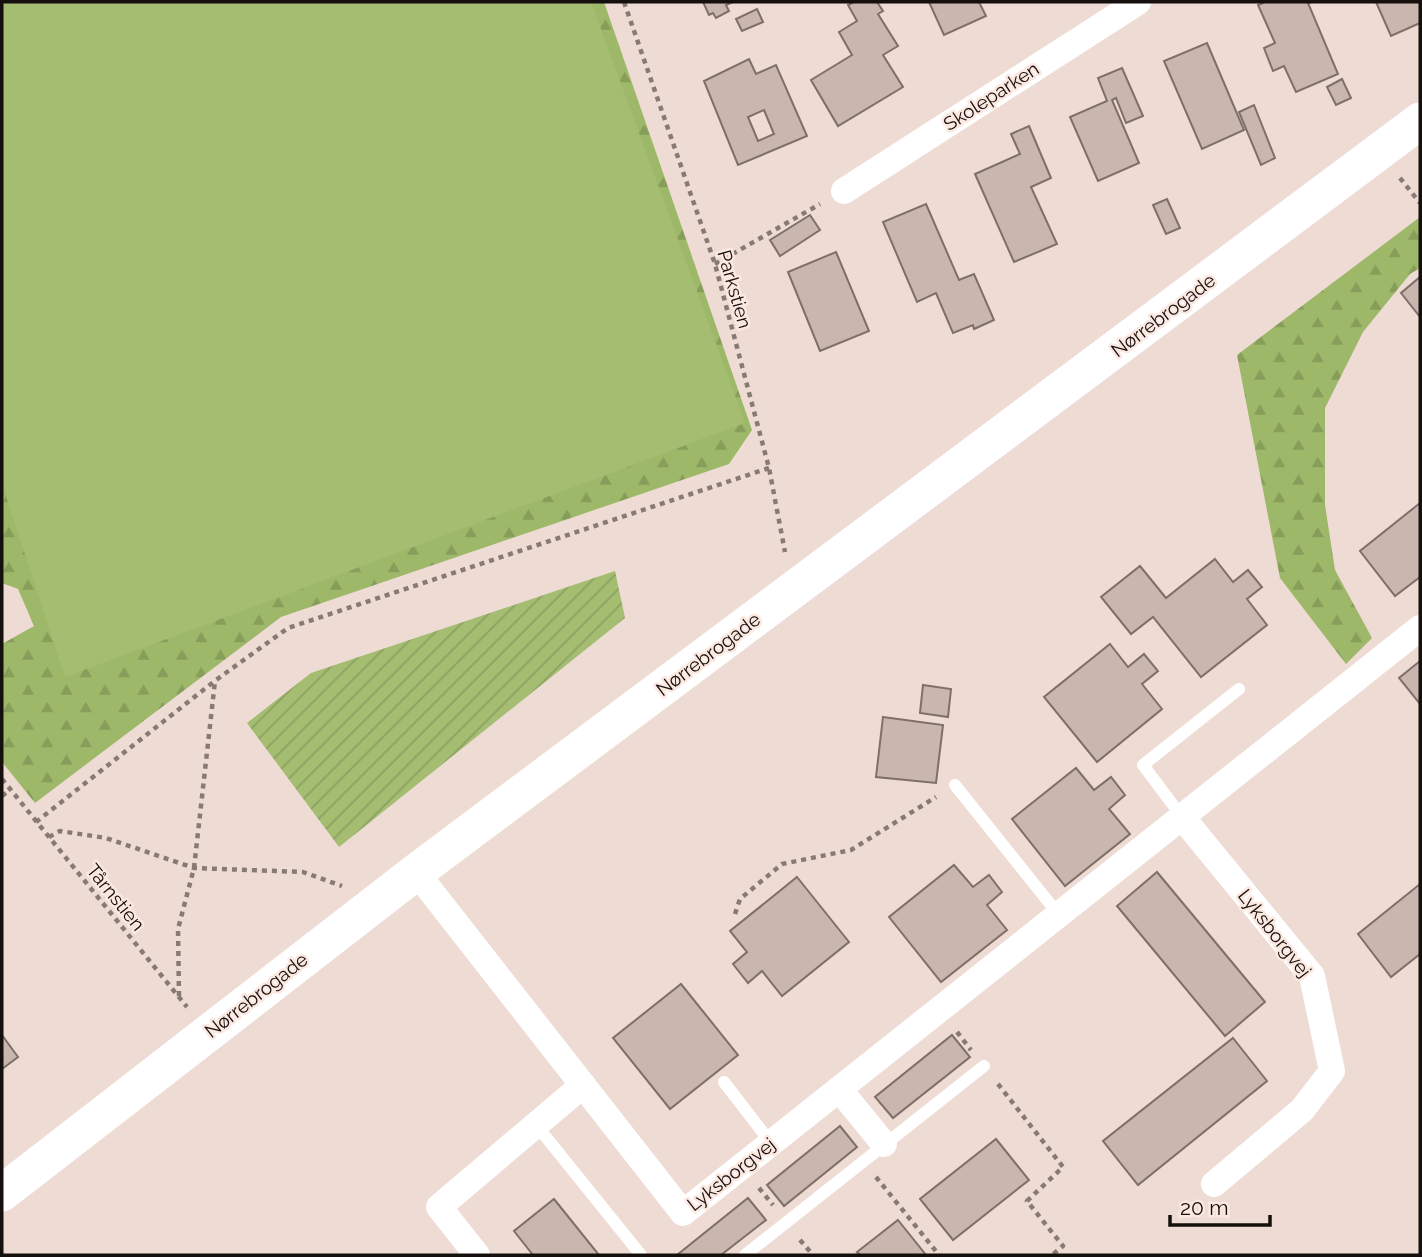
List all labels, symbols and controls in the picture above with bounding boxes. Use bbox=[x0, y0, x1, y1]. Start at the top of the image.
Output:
street label: Skoleparken bbox=[939, 57, 1043, 135]
street label: Parkstien bbox=[713, 247, 757, 331]
street label: Nørrebrogade bbox=[1107, 269, 1219, 361]
street label: Nørrebrogade bbox=[652, 608, 764, 700]
street label: Tårnstien bbox=[82, 859, 150, 935]
street label: Lyksborgvej bbox=[1234, 885, 1316, 981]
street label: Nørrebrogade bbox=[200, 948, 312, 1042]
street label: Lyksborgvej bbox=[683, 1133, 779, 1215]
scale bar bbox=[1170, 1184, 1270, 1228]
text: 20 m bbox=[1180, 1195, 1228, 1220]

